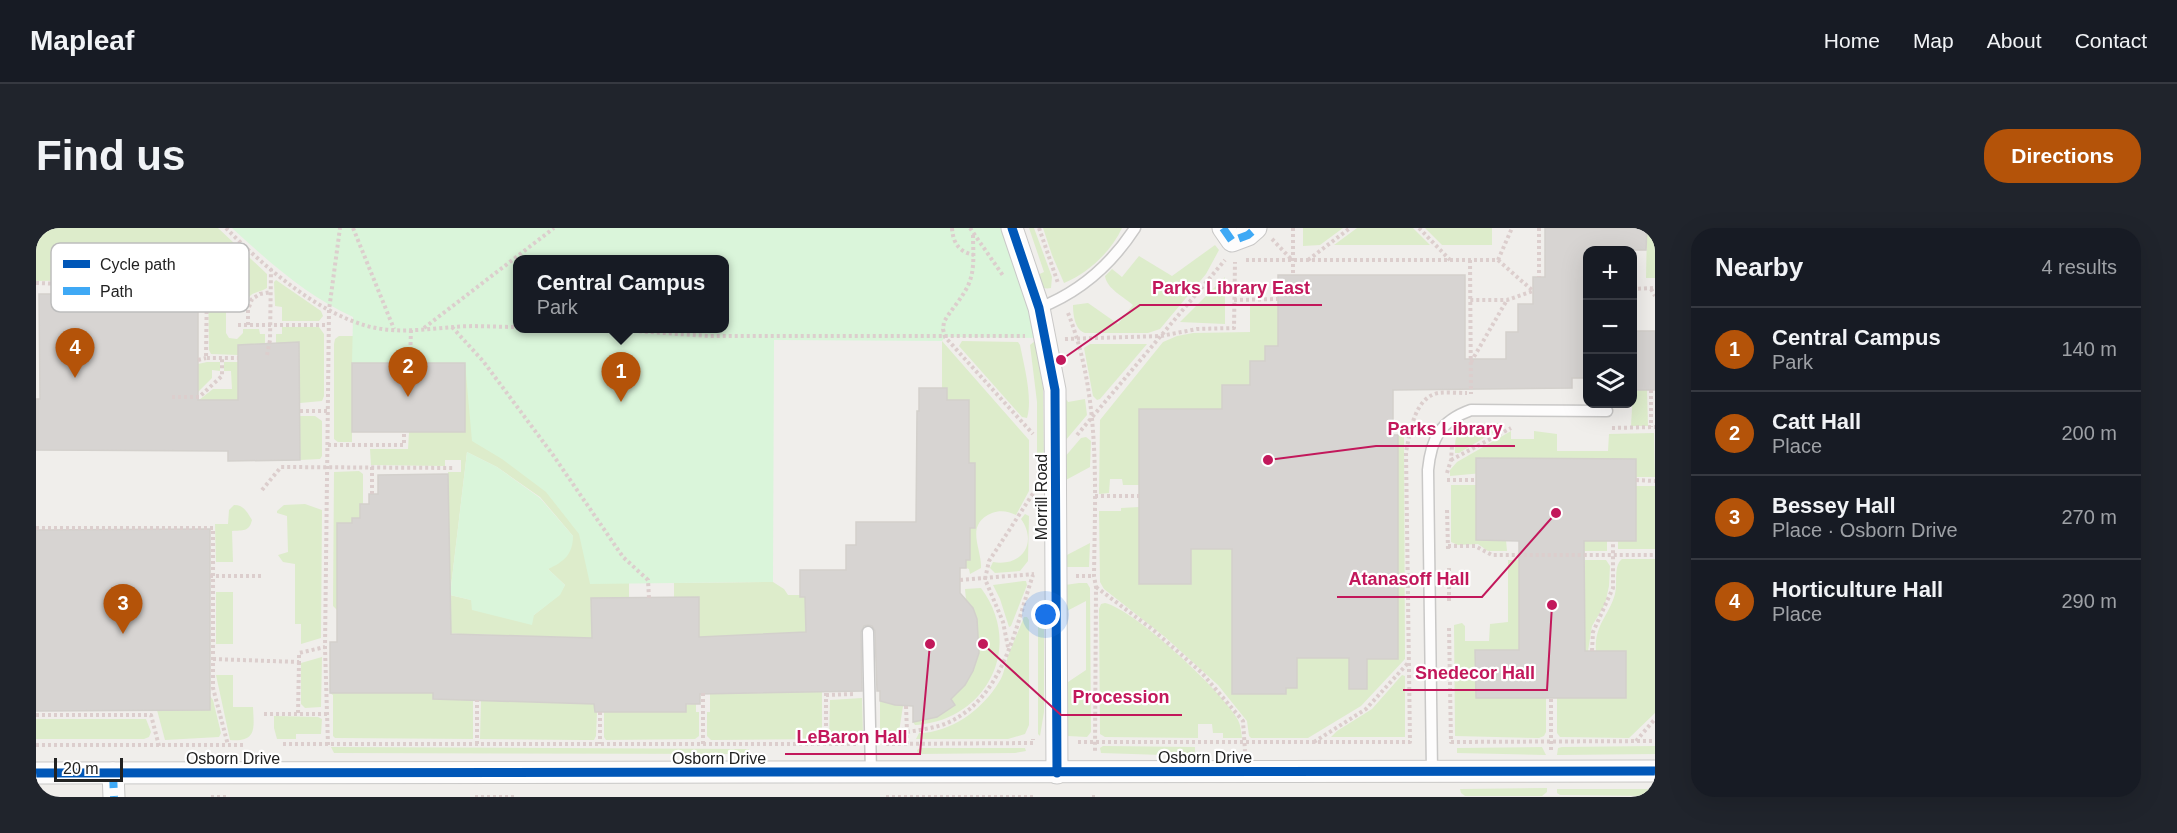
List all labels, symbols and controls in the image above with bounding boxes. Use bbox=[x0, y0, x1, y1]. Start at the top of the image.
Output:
text: Mapleaf bbox=[30, 25, 134, 56]
text: Home bbox=[1824, 29, 1880, 52]
text: Map bbox=[1913, 29, 1954, 52]
text: About bbox=[1987, 29, 2042, 52]
text: Contact bbox=[2075, 29, 2147, 52]
button: Directions bbox=[1984, 129, 2141, 183]
text: Find us bbox=[36, 132, 185, 179]
legend bbox=[51, 243, 249, 312]
map controls bbox=[1583, 246, 1637, 408]
button: + bbox=[1583, 246, 1637, 300]
text: Nearby bbox=[1715, 252, 1803, 282]
popup bbox=[513, 255, 729, 333]
text: Cycle path bbox=[100, 256, 176, 273]
text: 4 results bbox=[2041, 256, 2117, 278]
callout: Parks Library East bbox=[1140, 269, 1322, 305]
text: Central Campus bbox=[537, 270, 705, 295]
text: Parks Library East bbox=[1152, 278, 1310, 298]
text: Path bbox=[100, 283, 133, 300]
text: Park bbox=[537, 296, 578, 318]
button: − bbox=[1583, 300, 1637, 354]
text: Central Campus bbox=[1772, 325, 1941, 350]
pin: 4 bbox=[56, 328, 94, 378]
text: 1 bbox=[1729, 338, 1740, 360]
text: 140 m bbox=[2061, 338, 2117, 360]
pin: 2 bbox=[388, 348, 428, 397]
text: Park bbox=[1772, 351, 1813, 373]
pin: 1 bbox=[602, 352, 640, 402]
button: layers bbox=[1583, 354, 1637, 408]
text: Catt Hall bbox=[1772, 409, 1861, 434]
callout: Parks Library bbox=[1376, 410, 1515, 446]
text: Parks Library bbox=[1387, 419, 1503, 439]
text: 2 bbox=[1729, 422, 1740, 444]
text: 200 m bbox=[2061, 422, 2117, 444]
text: Place bbox=[1772, 435, 1822, 457]
street label: Morrill Road bbox=[1033, 454, 1050, 540]
text: Bessey Hall bbox=[1772, 493, 1896, 518]
text: 3 bbox=[1729, 506, 1740, 528]
text: 270 m bbox=[2061, 506, 2117, 528]
text: Place · Osborn Drive bbox=[1772, 519, 1958, 541]
callout: Atanasoff Hall bbox=[1337, 561, 1482, 597]
text: Atanasoff Hall bbox=[1348, 569, 1470, 589]
text: Horticulture Hall bbox=[1772, 577, 1943, 602]
pin: 3 bbox=[104, 584, 142, 634]
text: 4 bbox=[1729, 590, 1740, 612]
text: 290 m bbox=[2061, 590, 2117, 612]
your location bbox=[1031, 600, 1060, 629]
text: Place bbox=[1772, 603, 1822, 625]
callout: Snedecor Hall bbox=[1403, 654, 1547, 690]
text: Snedecor Hall bbox=[1415, 663, 1535, 683]
callout: Procession bbox=[1061, 679, 1182, 715]
text: Procession bbox=[1072, 687, 1170, 707]
callout: LeBaron Hall bbox=[785, 718, 920, 754]
text: LeBaron Hall bbox=[796, 727, 908, 747]
street label: Osborn Drive bbox=[1158, 749, 1252, 766]
street label: Osborn Drive bbox=[186, 750, 280, 767]
street label: Osborn Drive bbox=[672, 750, 766, 767]
scale bar bbox=[54, 755, 123, 782]
text: 20 m bbox=[63, 760, 99, 777]

